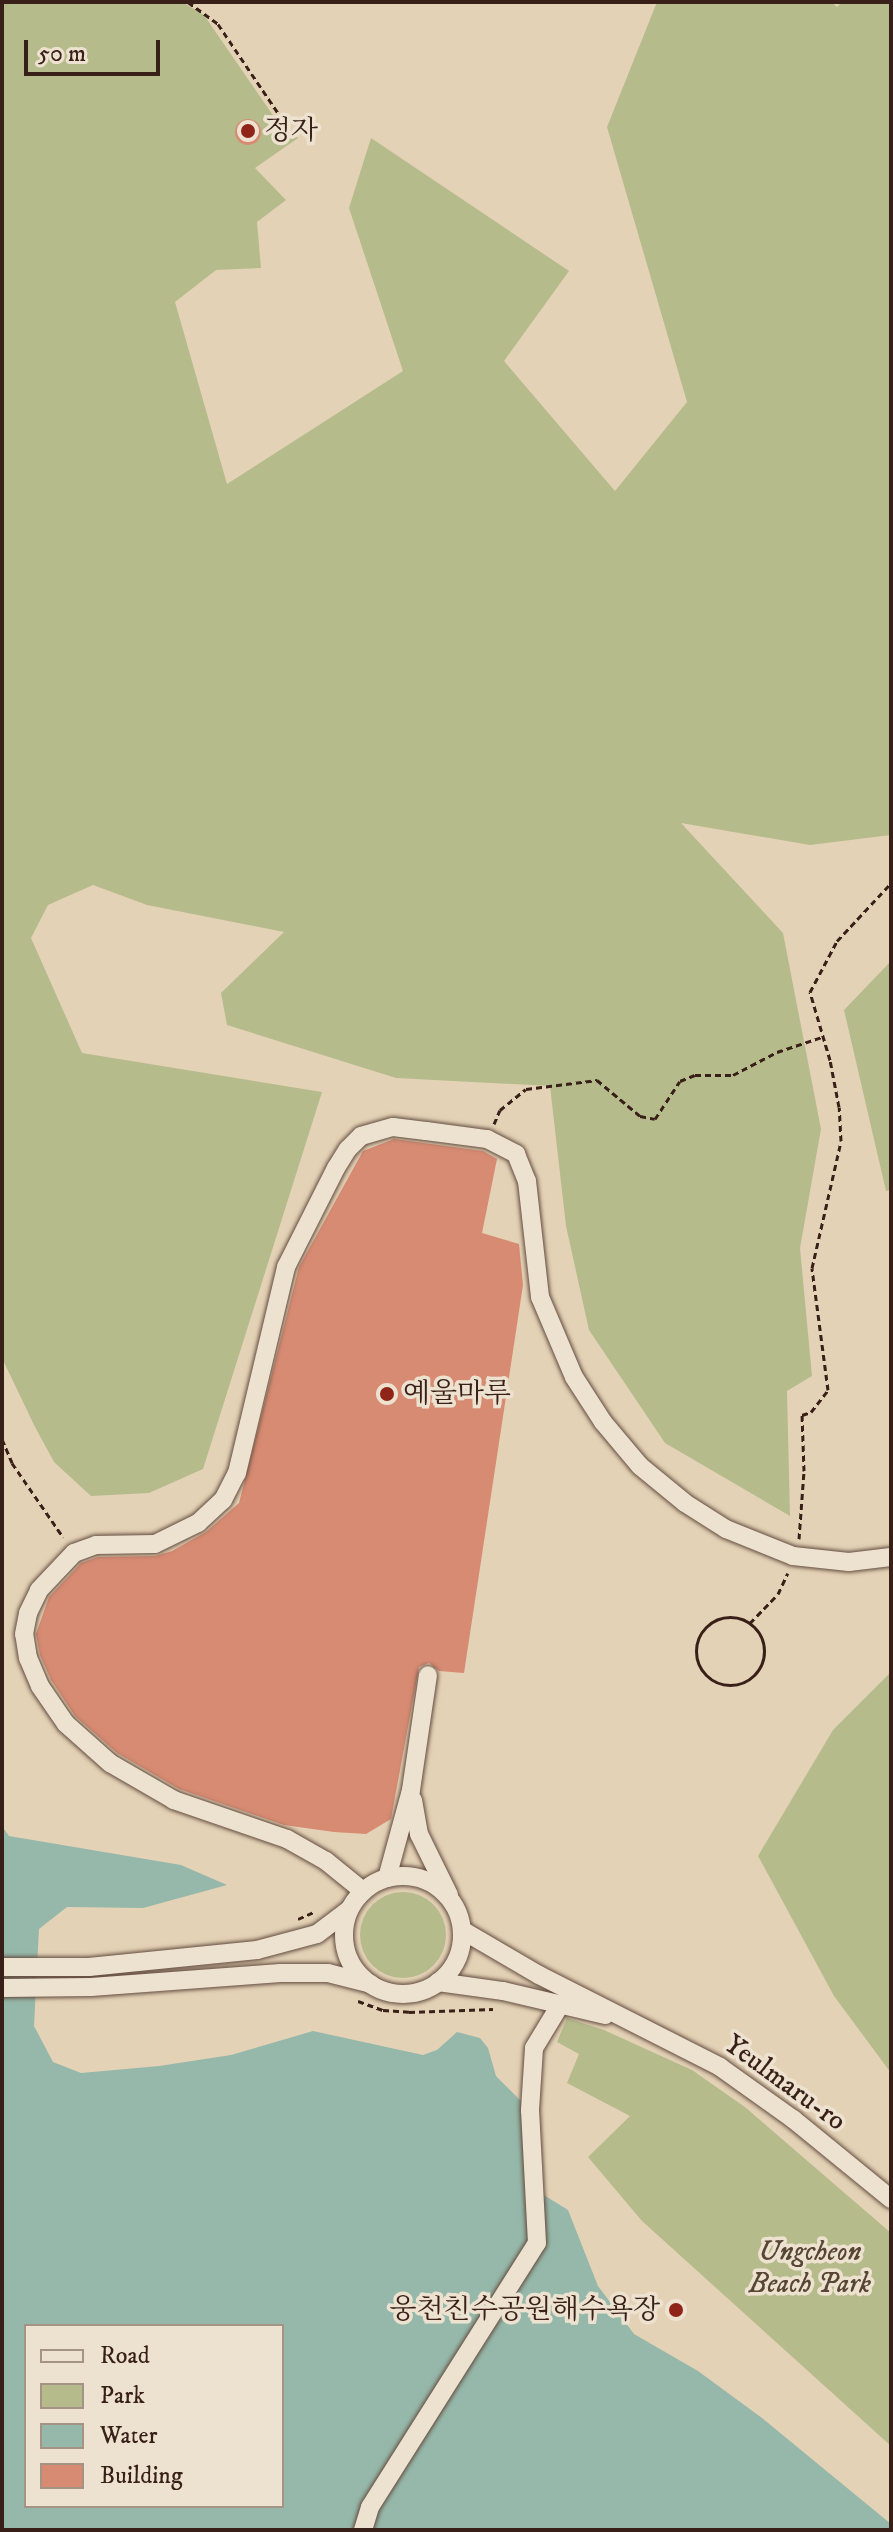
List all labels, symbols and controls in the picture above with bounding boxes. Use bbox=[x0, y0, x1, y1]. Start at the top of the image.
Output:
scale bar bbox=[28, 24, 164, 74]
text: 50 m bbox=[38, 39, 86, 69]
place label: 정자 bbox=[264, 114, 318, 148]
marker: 정자 bbox=[239, 122, 257, 140]
place label: 예울마루 bbox=[403, 1377, 511, 1411]
marker: 예울마루 bbox=[378, 1385, 396, 1403]
street label: Yeulmaru-ro bbox=[718, 2028, 852, 2138]
park label: Ungcheon Beach Park bbox=[749, 2235, 871, 2301]
place label: 웅천친수공원해수욕장 bbox=[390, 2293, 660, 2327]
marker: 웅천친수공원해수욕장 bbox=[667, 2301, 685, 2319]
legend bbox=[24, 2324, 284, 2508]
text: Road bbox=[100, 2341, 150, 2371]
text: Park bbox=[100, 2381, 145, 2411]
text: Water bbox=[100, 2421, 157, 2451]
text: Building bbox=[100, 2461, 183, 2491]

